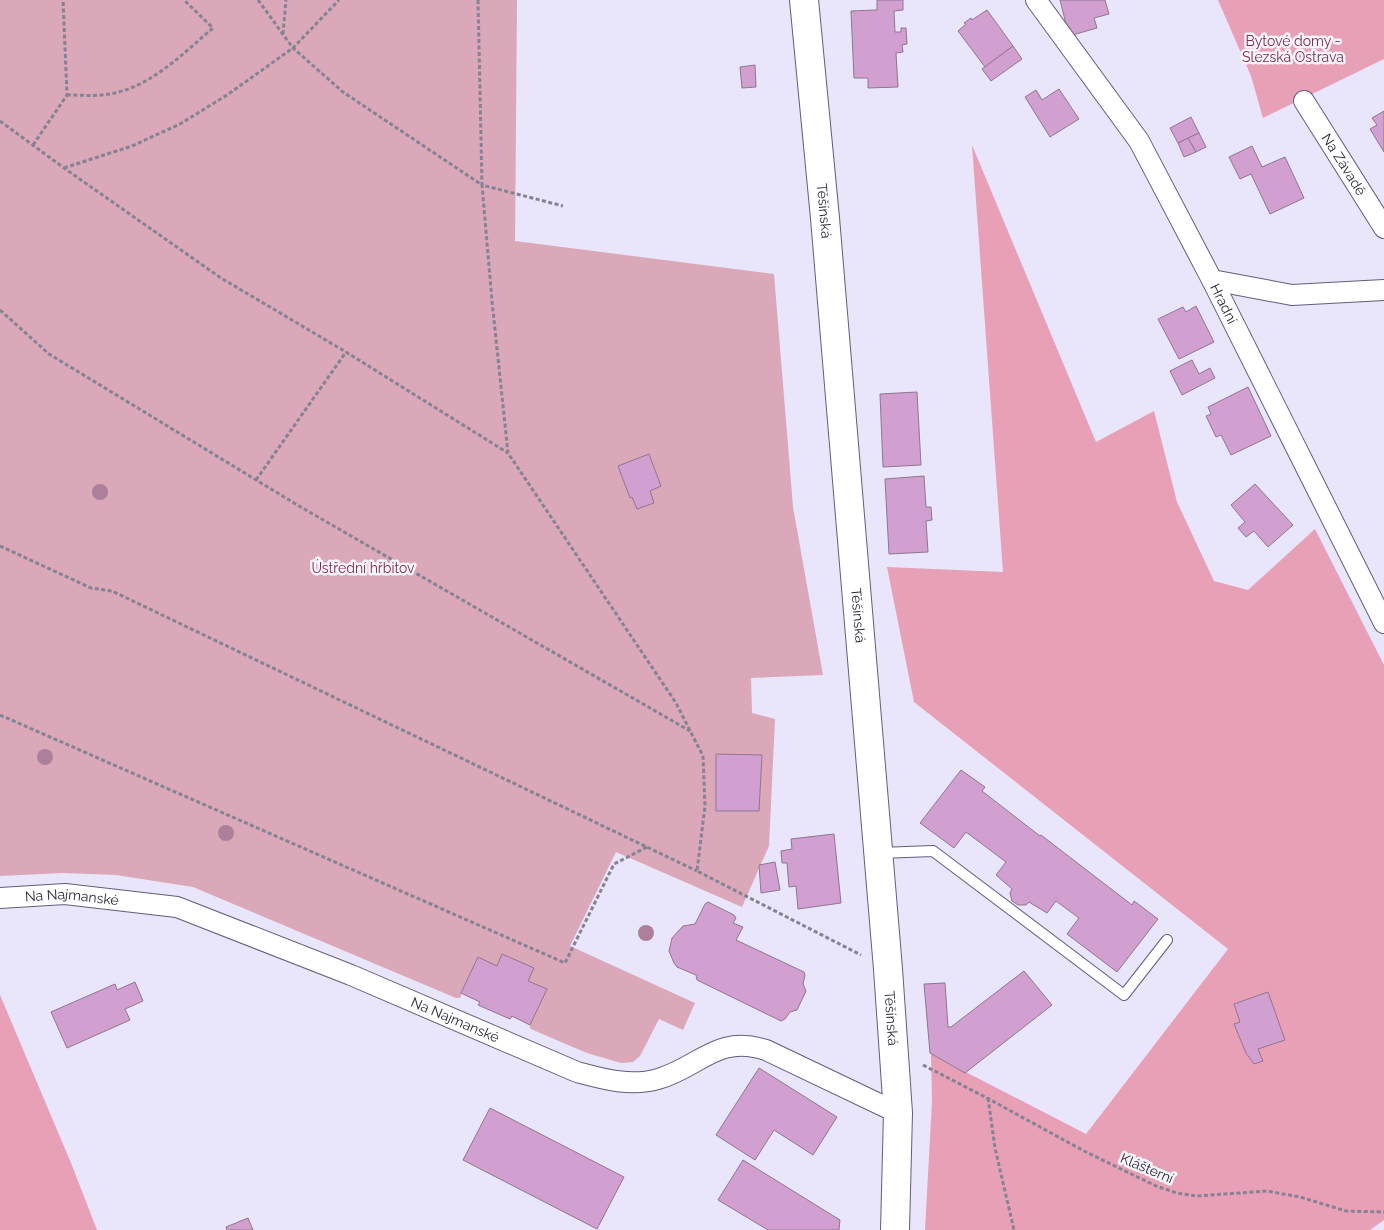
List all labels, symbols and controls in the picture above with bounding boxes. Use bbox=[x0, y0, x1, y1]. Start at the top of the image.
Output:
park label: Bytové domy - Slezská Ostrava bbox=[1242, 33, 1344, 65]
street label: Na Závadě bbox=[1319, 131, 1369, 198]
street label: Těšínská bbox=[814, 183, 835, 239]
street label: Hradní bbox=[1207, 281, 1241, 327]
park label: Ústřední hřbitov bbox=[311, 559, 415, 576]
street label: Těšínská bbox=[848, 588, 869, 644]
street label: Na Najmanské bbox=[24, 886, 120, 908]
street label: Těšínská bbox=[882, 990, 901, 1046]
street label: Na Najmanské bbox=[409, 994, 502, 1046]
street label: Klášterní bbox=[1118, 1150, 1177, 1187]

